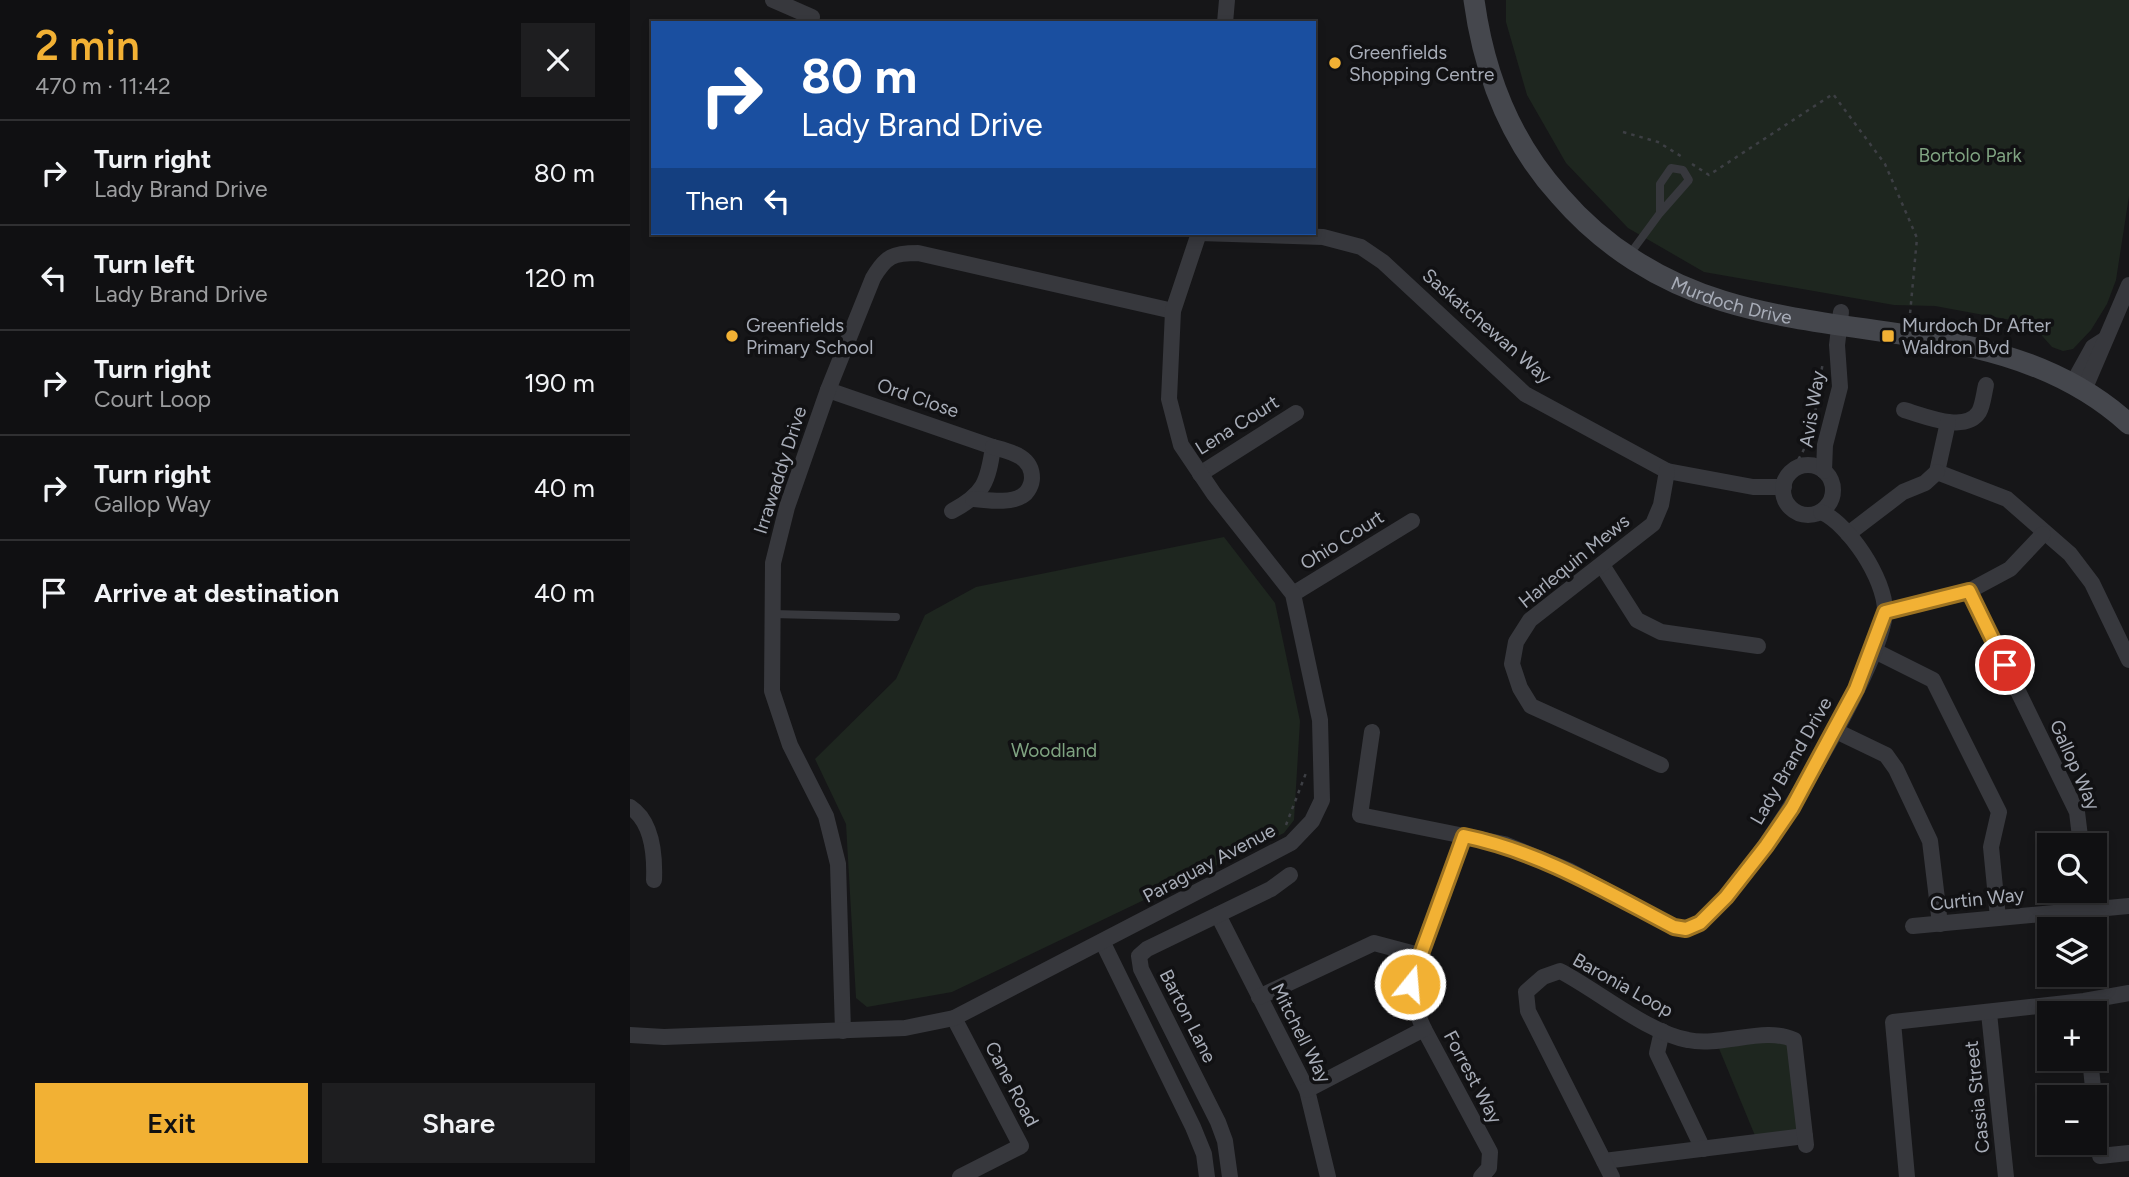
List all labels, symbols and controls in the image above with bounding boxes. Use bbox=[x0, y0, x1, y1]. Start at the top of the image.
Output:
text: 2 min bbox=[35, 20, 140, 71]
button: close bbox=[521, 23, 595, 97]
place label: Greenfields Shopping Centre bbox=[1349, 41, 1494, 86]
text: 80 m bbox=[801, 46, 917, 105]
icon: right bbox=[686, 49, 777, 140]
marker: Greenfields Shopping Centre bbox=[1327, 55, 1343, 71]
text: 470 m · 11:42 bbox=[35, 72, 171, 100]
text: Lady Brand Drive bbox=[801, 106, 1043, 144]
text: Turn right bbox=[94, 143, 211, 175]
park label: Bortolo Park bbox=[1918, 144, 2022, 167]
icon: right bbox=[35, 154, 73, 192]
text: 80 m bbox=[534, 157, 595, 189]
text: Lady Brand Drive bbox=[94, 175, 268, 203]
icon: left bbox=[758, 182, 796, 220]
text: Then bbox=[686, 185, 744, 217]
text: Turn left bbox=[94, 248, 195, 280]
icon: left bbox=[35, 259, 73, 297]
text: 120 m bbox=[525, 262, 595, 294]
street label: Saskatchewan Way bbox=[1418, 264, 1556, 388]
street label: Murdoch Drive bbox=[1668, 271, 1794, 329]
text: Lady Brand Drive bbox=[94, 280, 268, 308]
place label: Greenfields Primary School bbox=[746, 314, 874, 359]
place label: Murdoch Dr After Waldron Bvd bbox=[1902, 314, 2051, 359]
marker: Greenfields Primary School bbox=[724, 328, 740, 344]
marker: Murdoch Dr After Waldron Bvd bbox=[1880, 328, 1896, 344]
text: Turn right bbox=[94, 353, 211, 385]
icon: right bbox=[35, 364, 73, 402]
text: 190 m bbox=[524, 367, 595, 399]
street label: Avis Way bbox=[1795, 369, 1829, 449]
street label: Ord Close bbox=[874, 373, 962, 423]
text: Court Loop bbox=[94, 385, 211, 413]
street label: Lena Court bbox=[1191, 390, 1283, 460]
street label: Irrawaddy Drive bbox=[749, 403, 811, 537]
text: Turn right bbox=[94, 458, 211, 490]
icon: right bbox=[35, 469, 73, 507]
text: 40 m bbox=[534, 472, 595, 504]
text: Gallop Way bbox=[94, 490, 211, 518]
street label: Ohio Court bbox=[1296, 505, 1388, 575]
street label: Harlequin Mews bbox=[1514, 509, 1634, 613]
icon: arrive bbox=[35, 574, 73, 612]
text: Arrive at destination bbox=[94, 577, 339, 609]
text: 40 m bbox=[534, 577, 595, 609]
pin bbox=[1975, 635, 2035, 695]
icon: arrive bbox=[1986, 646, 2024, 684]
street label: Lady Brand Drive bbox=[1745, 693, 1837, 829]
street label: Gallop Way bbox=[2045, 716, 2105, 814]
park label: Woodland bbox=[1011, 739, 1097, 762]
street label: Paraguay Avenue bbox=[1139, 818, 1279, 908]
map controls bbox=[2037, 833, 2107, 1155]
button: search bbox=[2037, 833, 2107, 903]
street label: Curtin Way bbox=[1929, 883, 2025, 915]
button: layers bbox=[2037, 917, 2107, 987]
position arrow bbox=[1373, 947, 1447, 1021]
street label: Baronia Loop bbox=[1569, 948, 1677, 1022]
street label: Barton Lane bbox=[1155, 965, 1221, 1067]
street label: Mitchell Way bbox=[1266, 979, 1336, 1087]
button: + bbox=[2037, 1001, 2107, 1071]
street label: Forrest Way bbox=[1439, 1026, 1507, 1128]
street label: Cane Road bbox=[980, 1038, 1044, 1130]
street label: Cassia Street bbox=[1960, 1040, 1994, 1154]
button: Exit bbox=[35, 1083, 308, 1163]
button: Share bbox=[322, 1083, 595, 1163]
button: − bbox=[2037, 1085, 2107, 1155]

